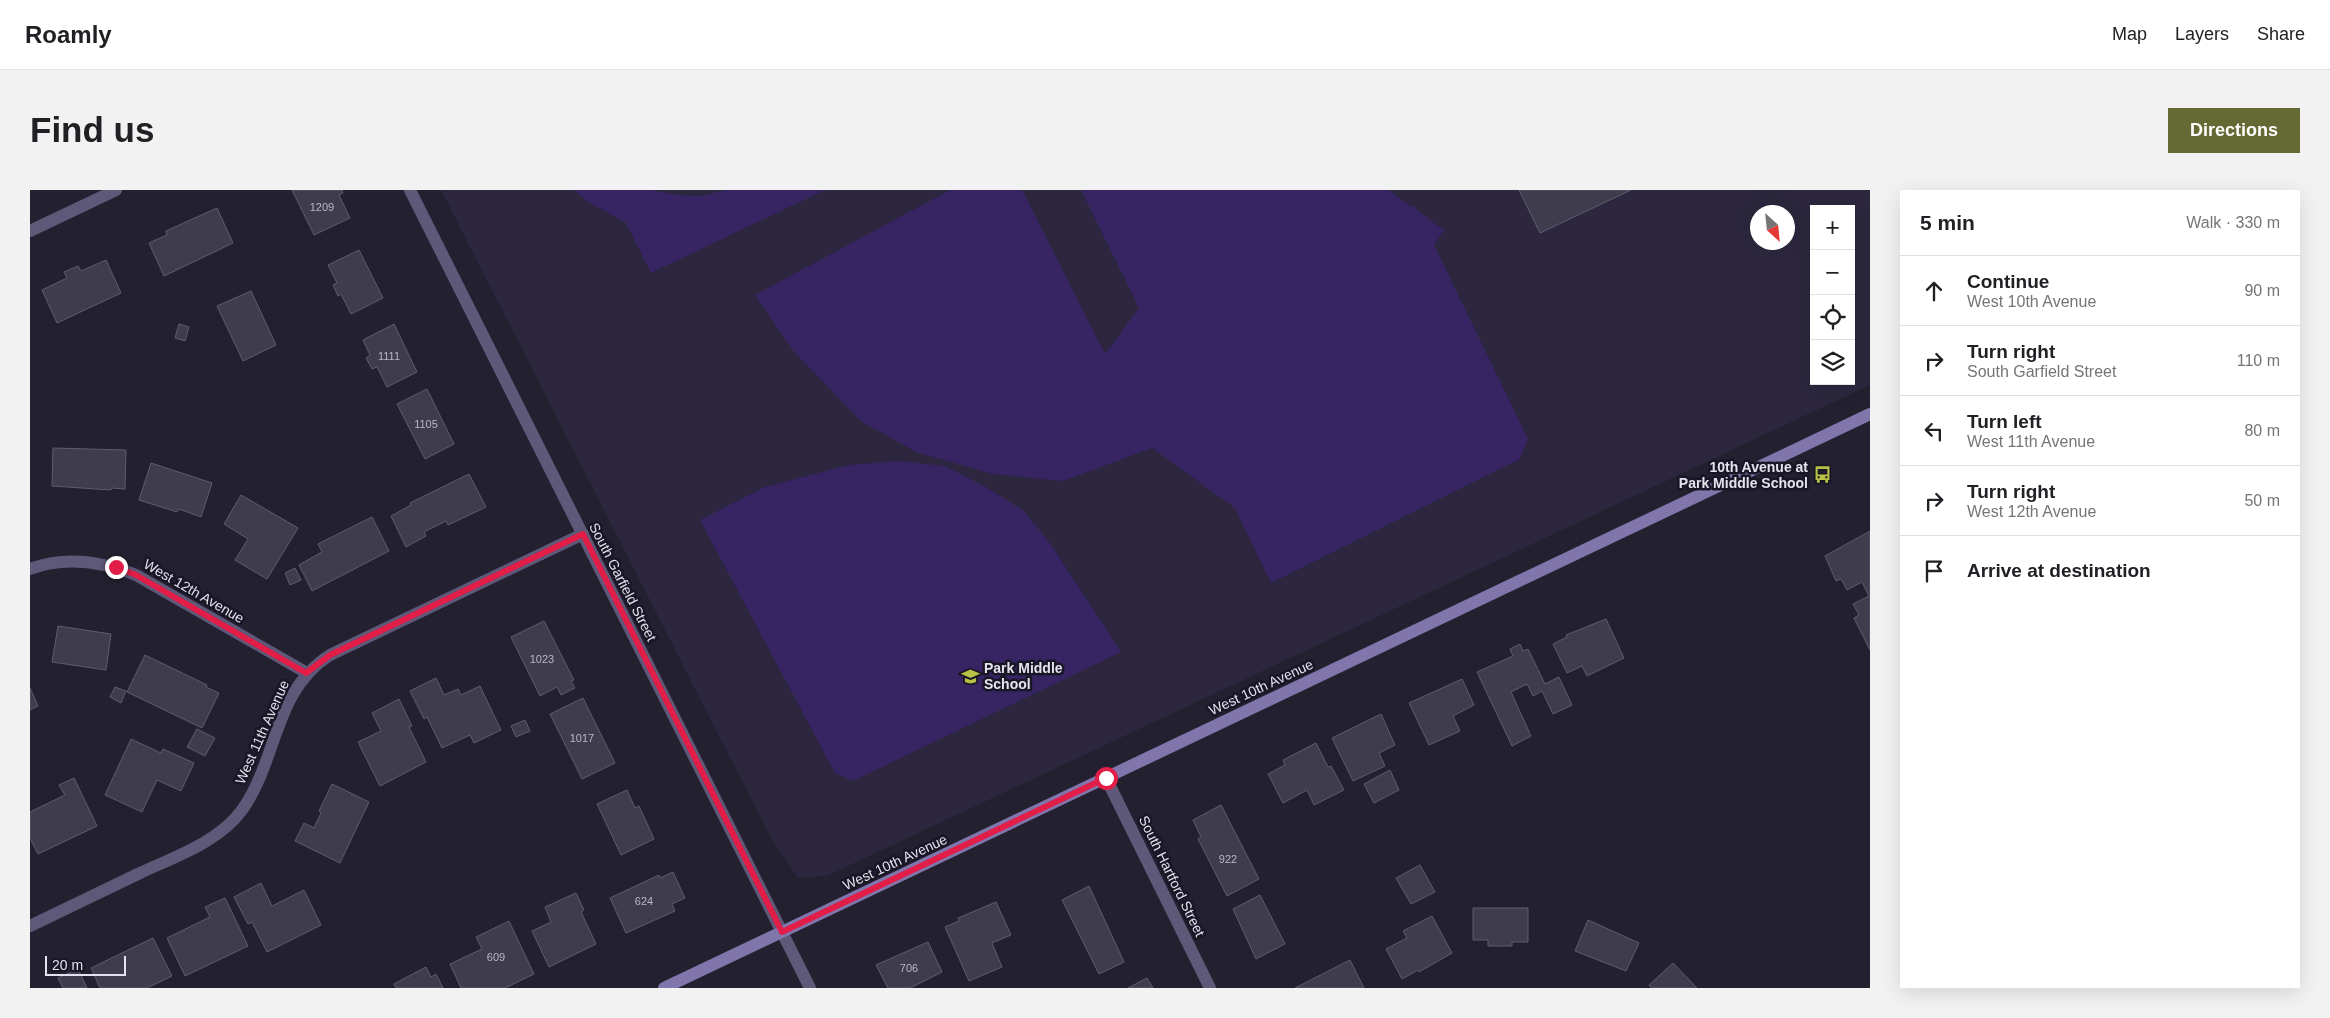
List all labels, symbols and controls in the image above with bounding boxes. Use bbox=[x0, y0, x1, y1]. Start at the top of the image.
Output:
text: Roamly bbox=[25, 21, 112, 48]
text: Map bbox=[2112, 24, 2147, 44]
text: Layers bbox=[2175, 24, 2229, 44]
text: Share bbox=[2257, 24, 2305, 44]
button: Directions bbox=[2168, 108, 2300, 153]
text: Find us bbox=[30, 110, 154, 149]
house number: 1209 bbox=[310, 201, 334, 213]
north arrow bbox=[1750, 205, 1795, 250]
map controls bbox=[1810, 205, 1855, 385]
button: + bbox=[1810, 205, 1855, 250]
text: 5 min bbox=[1920, 211, 1975, 234]
text: Walk · 330 m bbox=[2186, 214, 2280, 231]
button: − bbox=[1810, 250, 1855, 295]
text: Continue bbox=[1967, 271, 2049, 292]
icon: ahead bbox=[1920, 277, 1948, 305]
text: 90 m bbox=[2244, 282, 2280, 299]
text: West 10th Avenue bbox=[1967, 293, 2096, 310]
button: locate bbox=[1810, 295, 1855, 340]
button: layers bbox=[1810, 340, 1855, 385]
text: Turn right bbox=[1967, 341, 2055, 362]
icon: right bbox=[1920, 347, 1948, 375]
house number: 1111 bbox=[378, 350, 400, 362]
text: 110 m bbox=[2237, 352, 2280, 369]
text: South Garfield Street bbox=[1967, 363, 2116, 380]
text: Turn left bbox=[1967, 411, 2042, 432]
icon: left bbox=[1920, 417, 1948, 445]
house number: 1105 bbox=[414, 418, 438, 430]
text: 80 m bbox=[2244, 422, 2280, 439]
text: West 11th Avenue bbox=[1967, 433, 2095, 450]
place label: 10th Avenue at Park Middle School bbox=[1679, 459, 1808, 491]
bus stop icon: 10th Avenue at Park Middle School bbox=[1812, 465, 1832, 485]
text: Turn right bbox=[1967, 481, 2055, 502]
icon: right bbox=[1920, 487, 1948, 515]
text: 50 m bbox=[2244, 492, 2280, 509]
text: West 12th Avenue bbox=[1967, 503, 2096, 520]
street label: South Garfield Street bbox=[586, 520, 660, 644]
route end bbox=[105, 556, 128, 579]
street label: West 12th Avenue bbox=[141, 556, 247, 626]
icon: arrive bbox=[1920, 557, 1948, 585]
text: Arrive at destination bbox=[1967, 560, 2151, 581]
house number: 1023 bbox=[530, 653, 554, 665]
street label: West 10th Avenue bbox=[1206, 656, 1316, 718]
place label: Park Middle School bbox=[984, 660, 1063, 692]
school or university icon: Park Middle School bbox=[960, 666, 980, 686]
street label: West 11th Avenue bbox=[232, 677, 292, 786]
house number: 1017 bbox=[570, 732, 594, 744]
route start bbox=[1095, 767, 1118, 790]
street label: South Hartford Street bbox=[1136, 813, 1208, 939]
street label: West 10th Avenue bbox=[840, 831, 950, 893]
house number: 922 bbox=[1219, 853, 1237, 865]
house number: 624 bbox=[635, 895, 653, 907]
house number: 609 bbox=[487, 951, 505, 963]
scale bar bbox=[45, 953, 126, 976]
text: 20 m bbox=[52, 957, 83, 973]
house number: 706 bbox=[900, 962, 918, 974]

